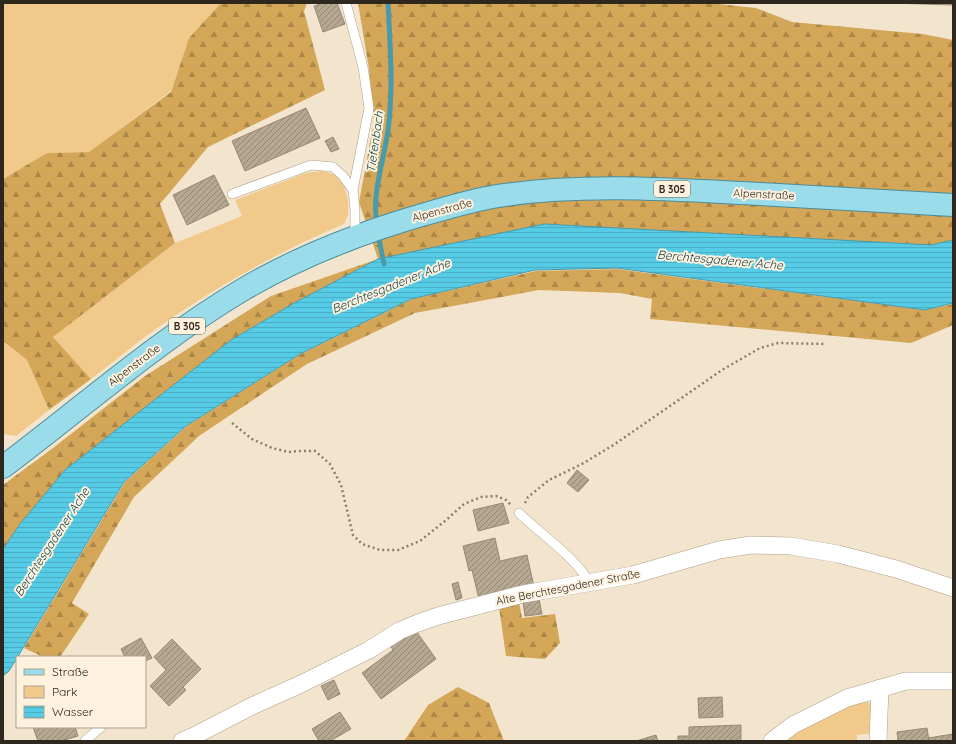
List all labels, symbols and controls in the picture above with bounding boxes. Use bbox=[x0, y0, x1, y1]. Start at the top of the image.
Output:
water label: Tiefenbach bbox=[363, 110, 386, 174]
road number: B 305 bbox=[654, 181, 690, 197]
street label: Alpenstraße bbox=[733, 185, 795, 203]
street label: Alpenstraße bbox=[411, 195, 473, 225]
water label: Berchtesgadener Ache bbox=[656, 247, 785, 273]
water label: Berchtesgadener Ache bbox=[329, 254, 453, 316]
road number: B 305 bbox=[169, 318, 205, 334]
street label: Alpenstraße bbox=[105, 341, 163, 389]
water label: Berchtesgadener Ache bbox=[11, 484, 93, 599]
street label: Alte Berchtesgadener Straße bbox=[495, 566, 641, 608]
legend bbox=[16, 656, 146, 728]
text: Straße bbox=[52, 664, 89, 679]
text: Park bbox=[52, 684, 77, 699]
text: Wasser bbox=[52, 704, 94, 719]

